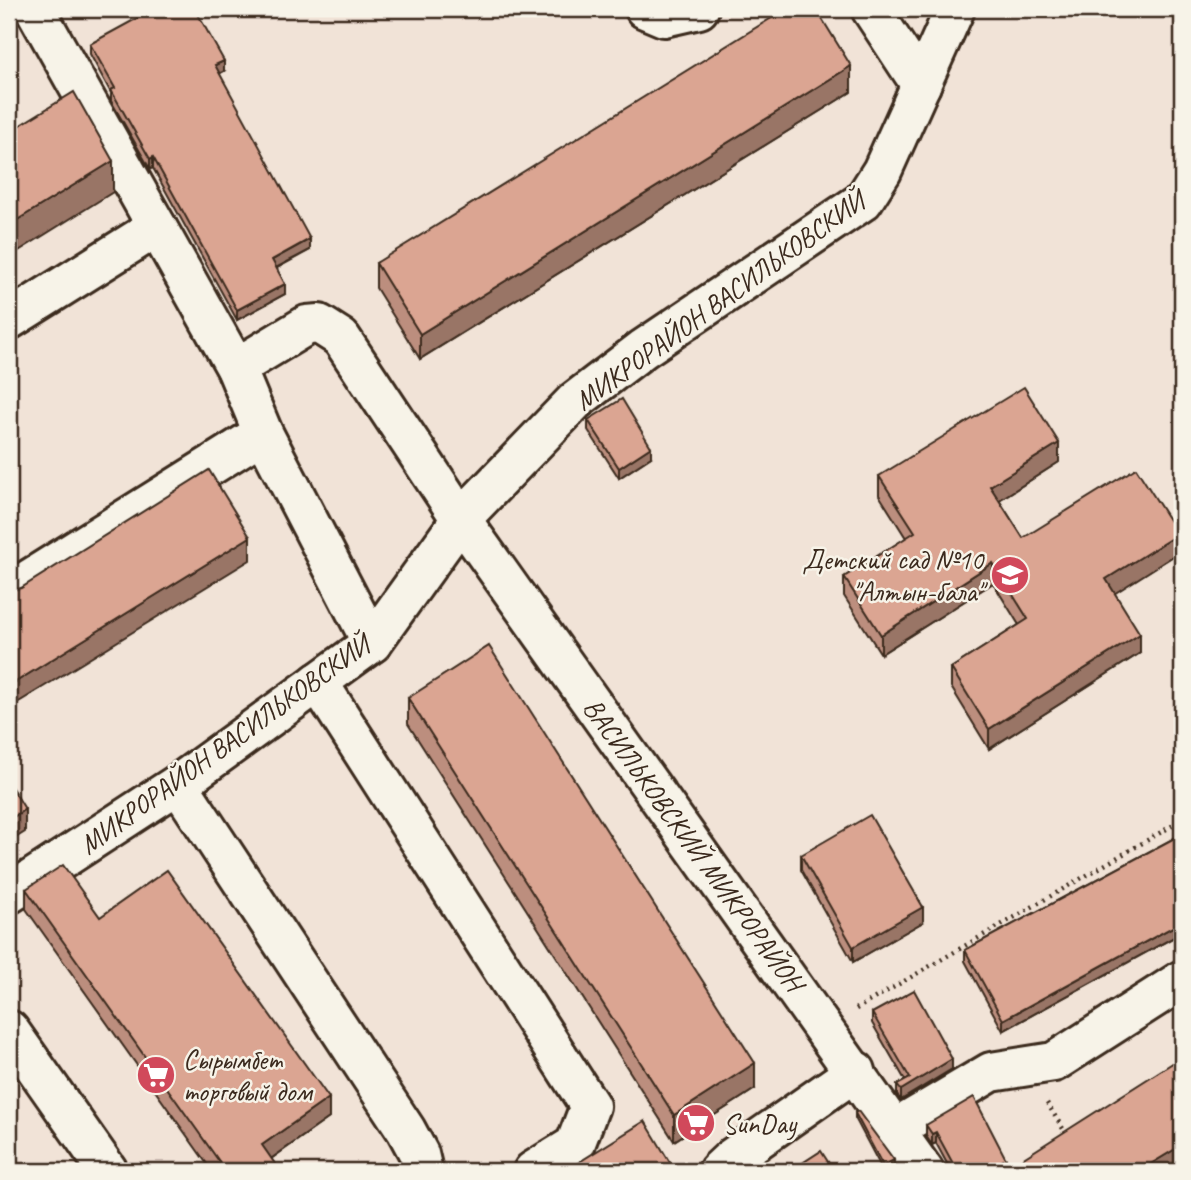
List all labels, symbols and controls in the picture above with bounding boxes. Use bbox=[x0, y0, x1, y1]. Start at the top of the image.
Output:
street label: МИКРОРАЙОН ВАСИЛЬКОВСКИЙ bbox=[567, 181, 875, 418]
place label: Детский сад №10 "Алтын-бала" bbox=[802, 542, 988, 609]
school or university icon: Детский сад №10 "Алтын-бала" bbox=[989, 554, 1031, 596]
street label: МИКРОРАЙОН ВАСИЛЬКОВСКИЙ bbox=[72, 625, 380, 862]
street label: ВАСИЛЬКОВСКИЙ МИКРОРАЙОН bbox=[576, 691, 814, 1001]
place label: Сырымбет торговый дом bbox=[183, 1042, 314, 1109]
supermarket icon: Сырымбет торговый дом bbox=[135, 1054, 177, 1096]
supermarket icon: SunDay bbox=[675, 1102, 717, 1144]
place label: SunDay bbox=[723, 1106, 798, 1141]

